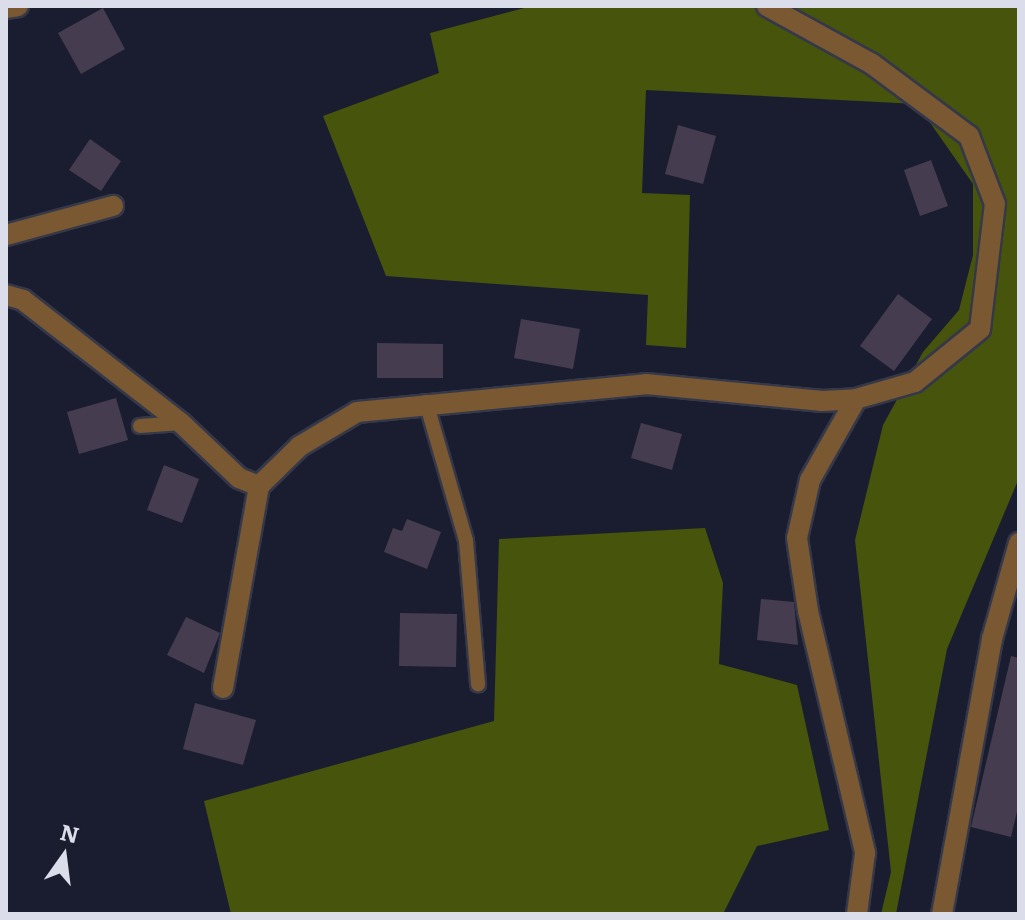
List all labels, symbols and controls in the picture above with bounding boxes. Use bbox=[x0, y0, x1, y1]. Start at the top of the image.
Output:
text: N bbox=[57, 814, 83, 850]
north arrow bbox=[24, 816, 104, 896]

